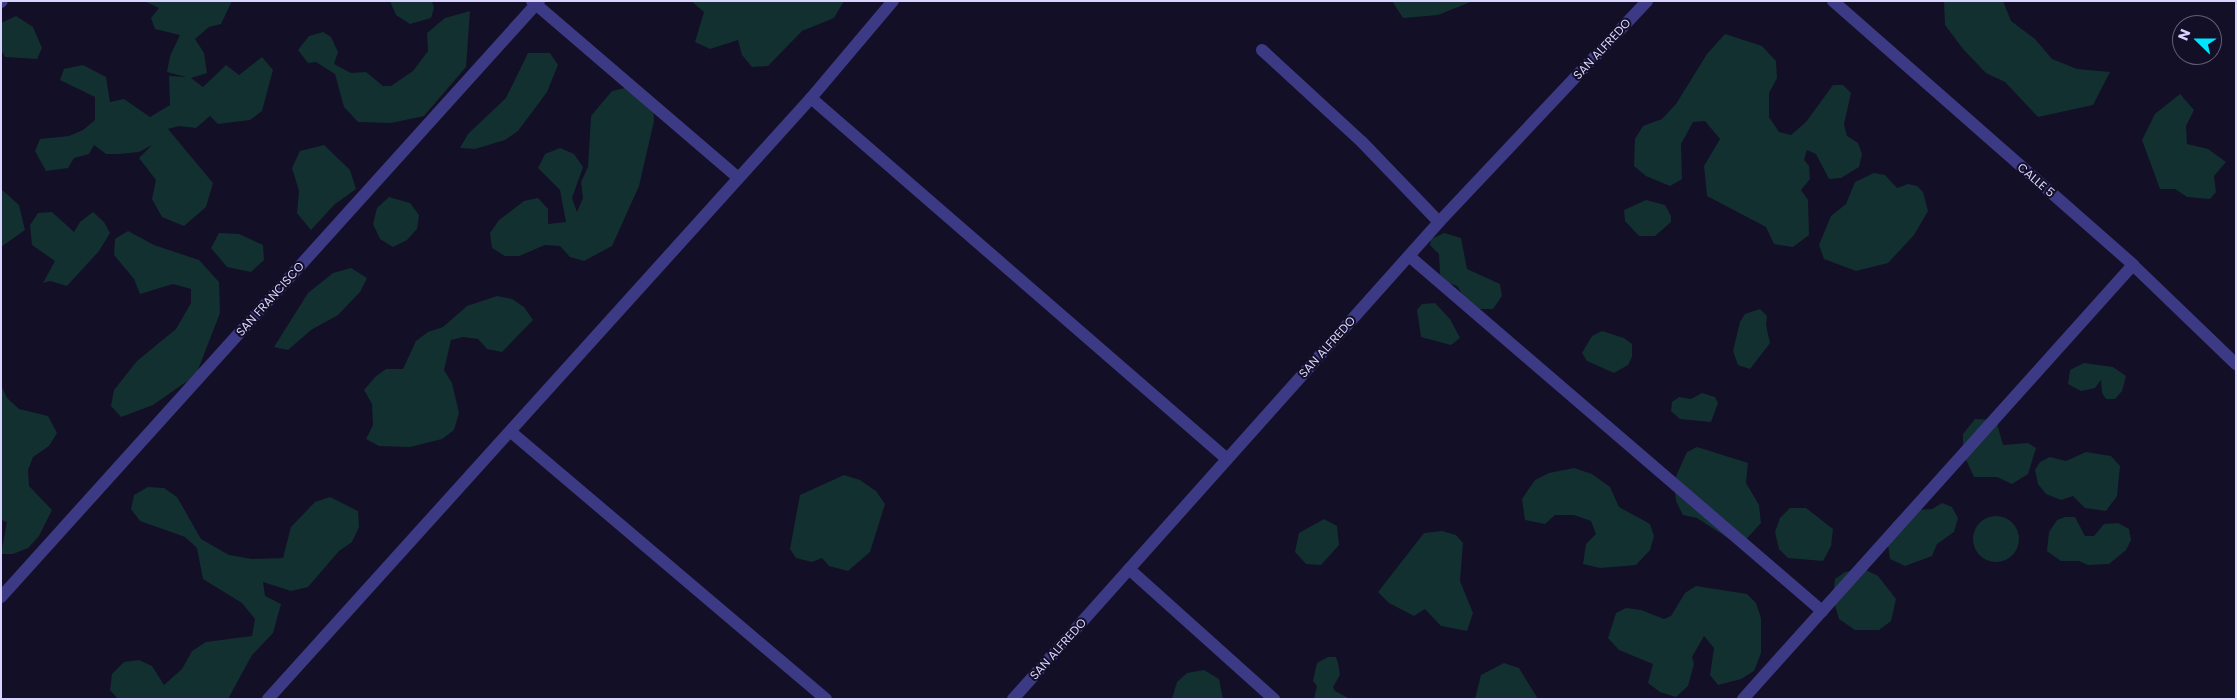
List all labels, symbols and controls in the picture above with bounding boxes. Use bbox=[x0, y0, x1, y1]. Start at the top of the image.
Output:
north arrow bbox=[2172, 15, 2222, 65]
street label: SAN ALFREDO bbox=[1570, 16, 1634, 82]
text: N bbox=[2173, 26, 2195, 43]
street label: CALLE 5 bbox=[2014, 160, 2058, 200]
street label: SAN FRANCISCO bbox=[233, 259, 307, 339]
street label: SAN ALFREDO bbox=[1296, 313, 1358, 381]
street label: SAN ALFREDO bbox=[1027, 615, 1089, 683]

